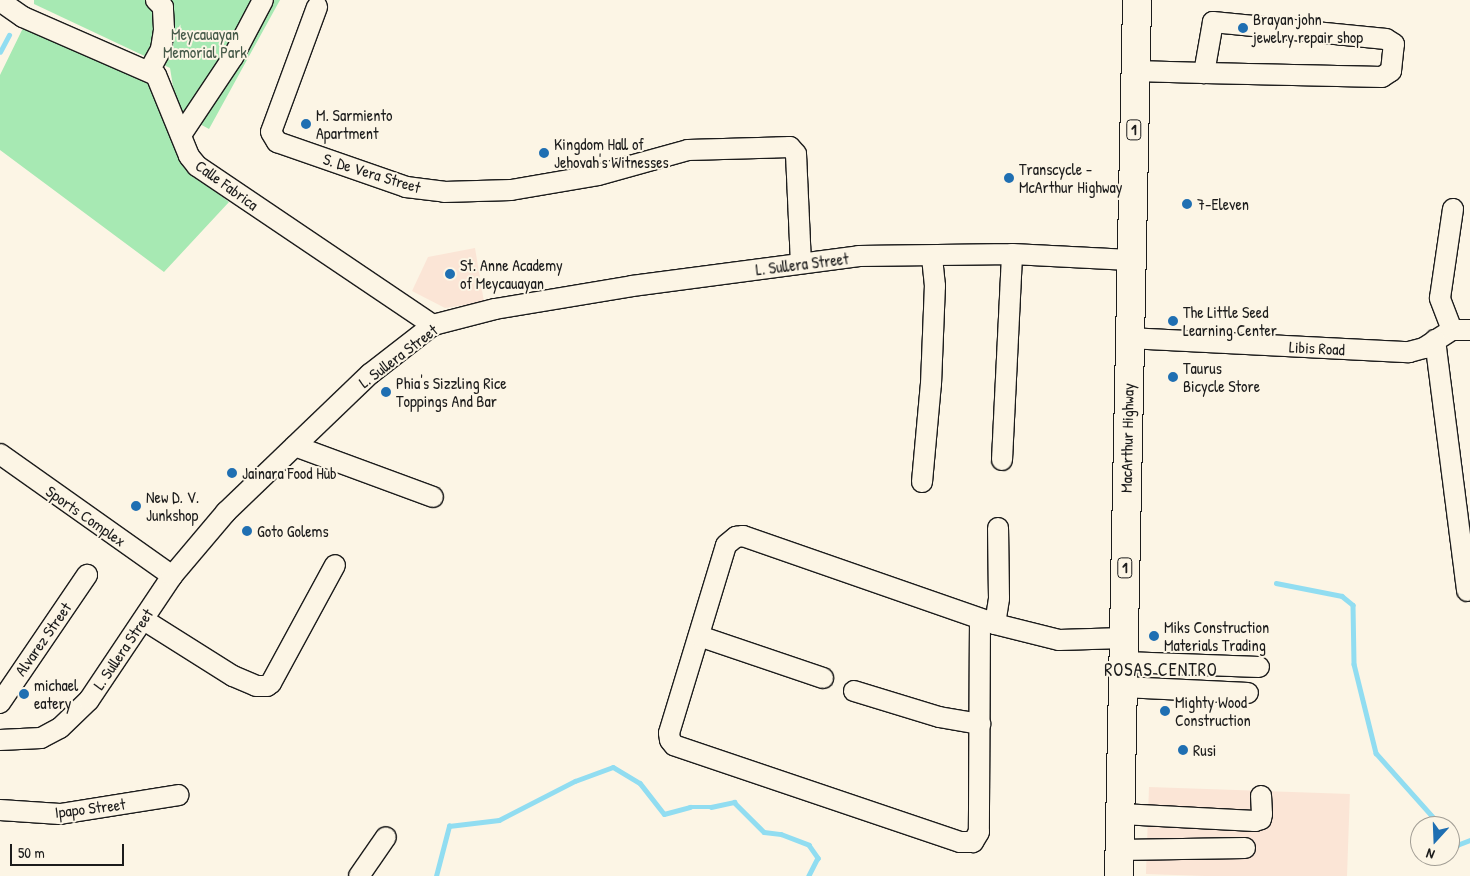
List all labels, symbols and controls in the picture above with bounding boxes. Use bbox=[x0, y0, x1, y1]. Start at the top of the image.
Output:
place label: Brayan john jewelry repair shop bbox=[1253, 9, 1363, 47]
marker: Brayan john jewelry repair shop bbox=[1237, 22, 1249, 34]
park label: Meycauayan Memorial Park bbox=[163, 24, 247, 62]
place label: M. Sarmiento Apartment bbox=[316, 105, 392, 143]
marker: M. Sarmiento Apartment bbox=[300, 118, 312, 130]
road number: 1 bbox=[1125, 118, 1143, 142]
place label: Kingdom Hall of Jehovah's Witnesses bbox=[554, 134, 669, 172]
marker: Kingdom Hall of Jehovah's Witnesses bbox=[538, 147, 550, 159]
street label: S. De Vera Street bbox=[321, 149, 423, 197]
street label: Calle Fabrica bbox=[192, 156, 262, 214]
place label: Transcycle - McArthur Highway bbox=[1019, 159, 1123, 197]
marker: Transcycle - McArthur Highway bbox=[1003, 172, 1015, 184]
place label: 7-Eleven bbox=[1197, 194, 1249, 214]
marker: 7-Eleven bbox=[1181, 198, 1193, 210]
street label: L. Sullera Street bbox=[754, 249, 850, 279]
place label: St. Anne Academy of Meycauayan bbox=[460, 255, 563, 293]
marker: St. Anne Academy of Meycauayan bbox=[444, 268, 456, 280]
place label: The Little Seed Learning Center bbox=[1183, 302, 1277, 340]
marker: The Little Seed Learning Center bbox=[1167, 315, 1179, 327]
street label: L. Sullera Street bbox=[355, 320, 441, 392]
street label: Libis Road bbox=[1289, 337, 1345, 359]
place label: Taurus Bicycle Store bbox=[1183, 358, 1260, 396]
marker: Taurus Bicycle Store bbox=[1167, 371, 1179, 383]
place label: Phia's Sizzling Rice Toppings And Bar bbox=[396, 373, 507, 411]
street label: MacArthur Highway bbox=[1116, 383, 1138, 493]
marker: Phia's Sizzling Rice Toppings And Bar bbox=[380, 386, 392, 398]
place label: Jainara Food Hub bbox=[242, 463, 337, 483]
marker: Jainara Food Hub bbox=[226, 467, 238, 479]
street label: Sports Complex bbox=[42, 481, 130, 551]
place label: New D. V. Junkshop bbox=[146, 487, 199, 525]
marker: New D. V. Junkshop bbox=[130, 500, 142, 512]
place label: Goto Golems bbox=[257, 521, 329, 541]
marker: Goto Golems bbox=[241, 525, 253, 537]
road number: 1 bbox=[1116, 556, 1134, 580]
street label: Alvarez Street bbox=[11, 599, 75, 679]
street label: L. Sullera Street bbox=[89, 605, 157, 693]
place label: Miks Construction Materials Trading bbox=[1164, 617, 1269, 655]
marker: Miks Construction Materials Trading bbox=[1148, 630, 1160, 642]
district label: ROSAS CENTRO bbox=[1103, 659, 1219, 681]
place label: michael eatery bbox=[34, 675, 78, 713]
marker: michael eatery bbox=[18, 688, 30, 700]
place label: Mighty Wood Construction bbox=[1175, 692, 1251, 730]
marker: Mighty Wood Construction bbox=[1159, 705, 1171, 717]
place label: Rusi bbox=[1193, 740, 1216, 760]
marker: Rusi bbox=[1177, 744, 1189, 756]
street label: Ipapo Street bbox=[54, 794, 126, 822]
north arrow bbox=[1410, 816, 1460, 866]
scale bar bbox=[12, 834, 126, 866]
text: 50 m bbox=[18, 842, 45, 863]
text: N bbox=[1423, 844, 1437, 865]

